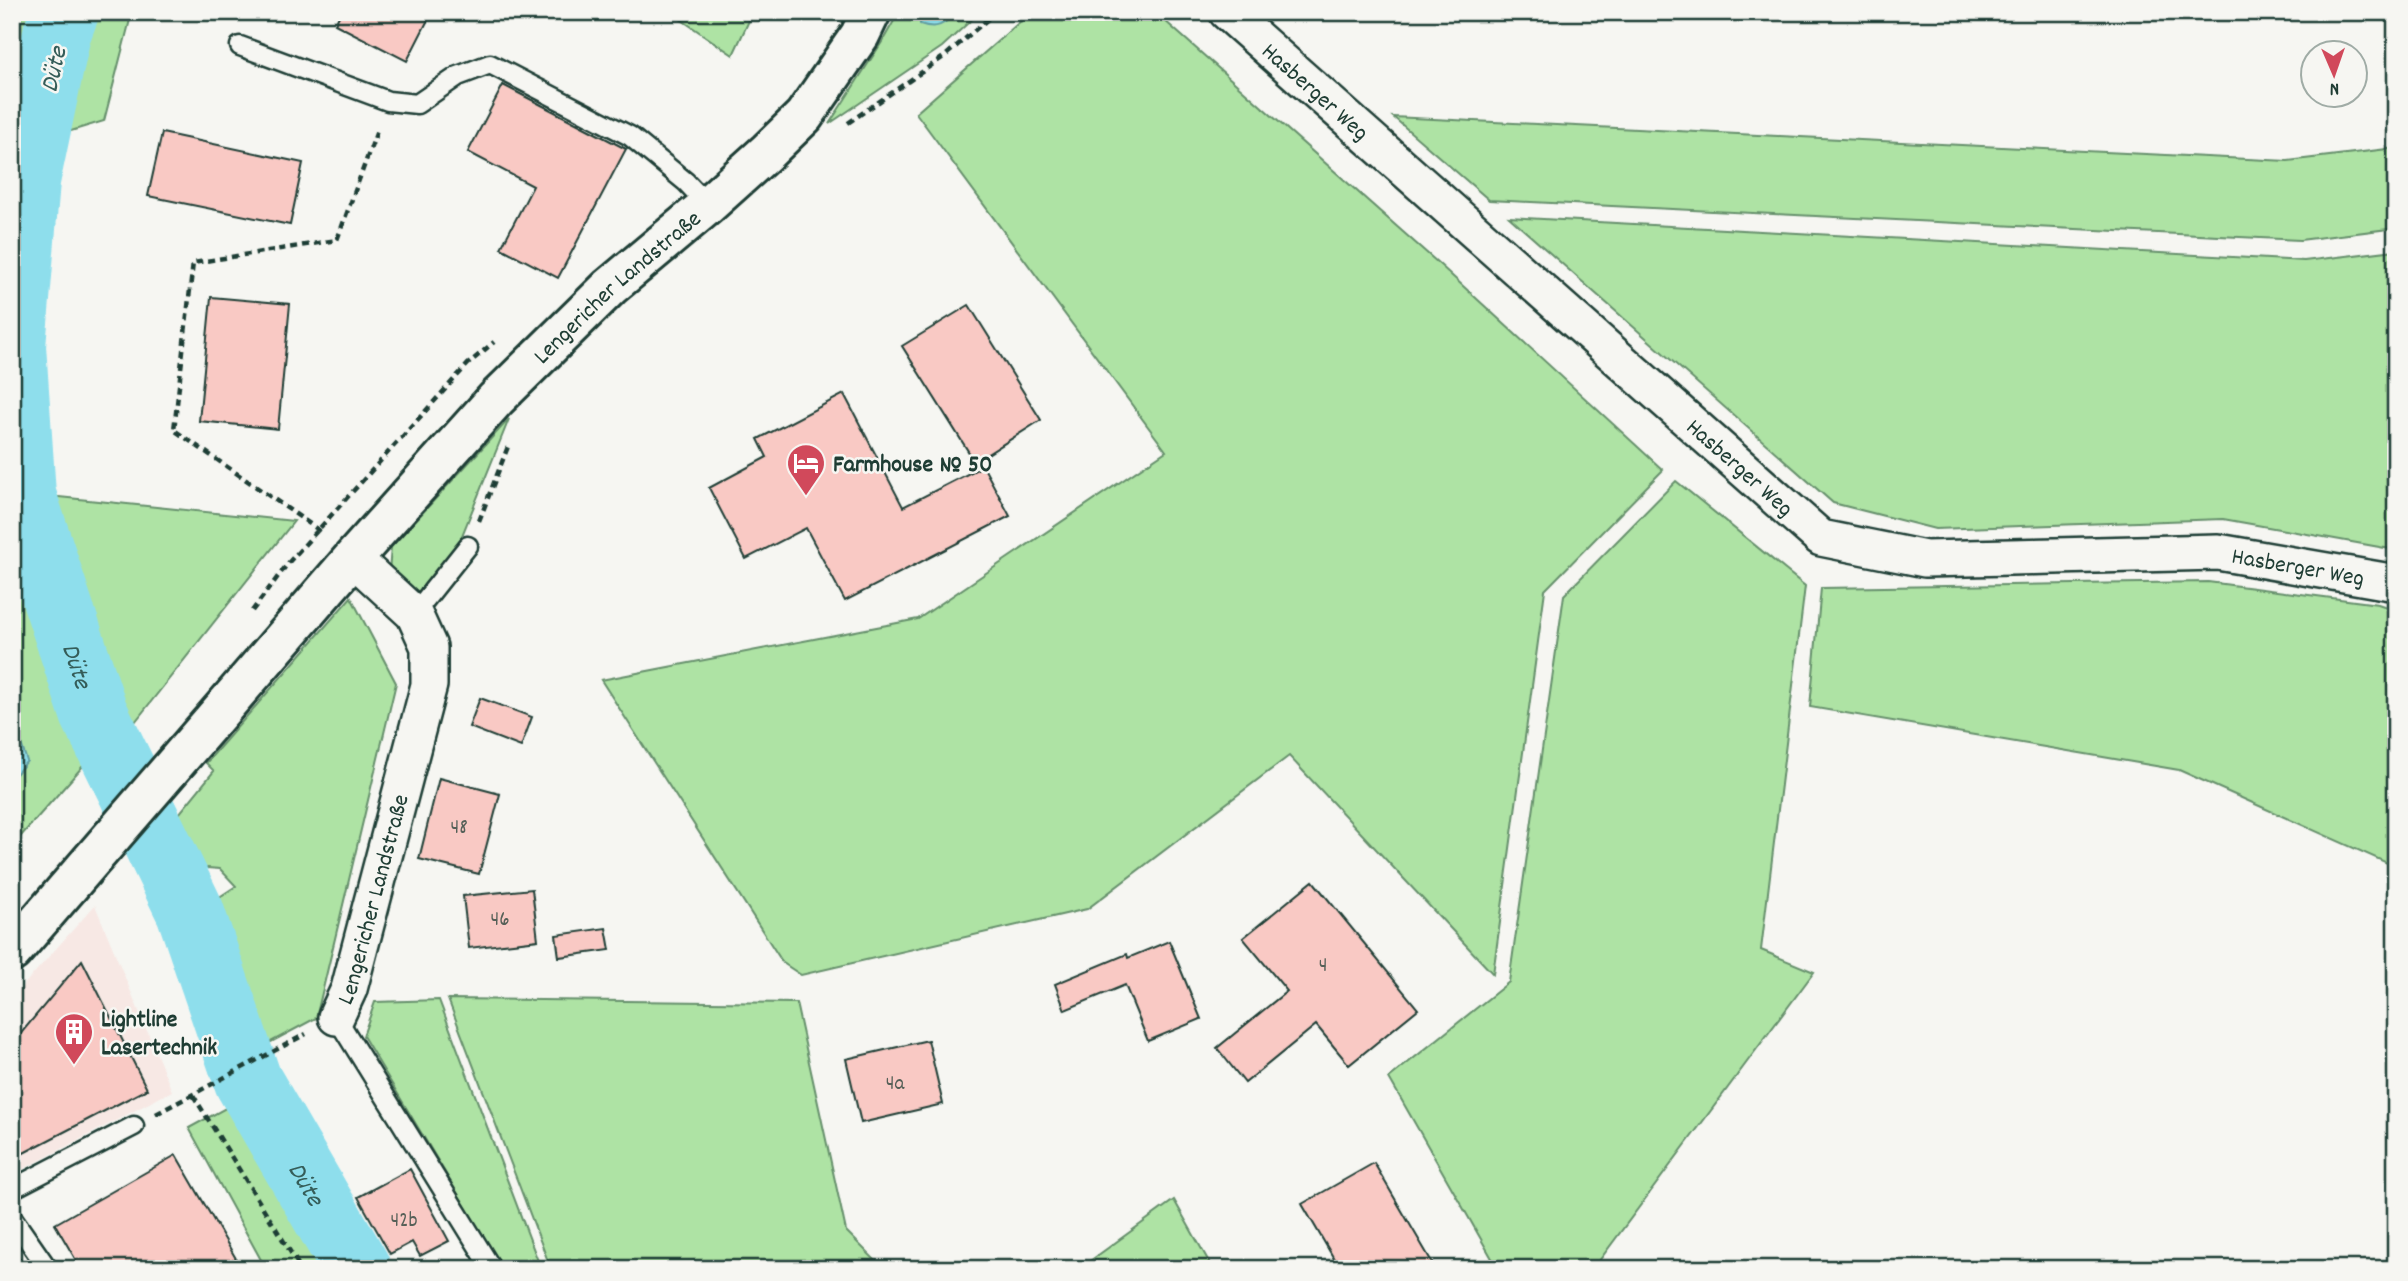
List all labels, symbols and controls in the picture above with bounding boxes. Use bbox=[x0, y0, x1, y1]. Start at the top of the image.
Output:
street label: Hasberger Weg bbox=[1253, 36, 1375, 150]
north arrow bbox=[2300, 38, 2370, 108]
water label: Düte bbox=[32, 42, 79, 96]
text: N bbox=[2329, 74, 2340, 101]
street label: Lengericher Landstraße bbox=[527, 204, 710, 373]
street label: Hasberger Weg bbox=[1677, 412, 1800, 526]
hotel icon: Farmhouse № 50 bbox=[785, 442, 827, 497]
place label: Farmhouse № 50 bbox=[833, 449, 992, 483]
street label: Hasberger Weg bbox=[2229, 541, 2367, 597]
water label: Düte bbox=[50, 639, 100, 695]
street label: Lengericher Landstraße bbox=[330, 791, 420, 1011]
house number: 48 bbox=[450, 814, 468, 844]
house number: 46 bbox=[490, 906, 510, 936]
house number: 4 bbox=[1319, 952, 1327, 982]
place label: Lightline Lasertechnik bbox=[101, 1004, 217, 1066]
building icon: Lightline Lasertechnik bbox=[53, 1011, 95, 1066]
house number: 4a bbox=[886, 1070, 905, 1100]
water label: Düte bbox=[277, 1156, 332, 1215]
house number: 42b bbox=[391, 1207, 418, 1237]

